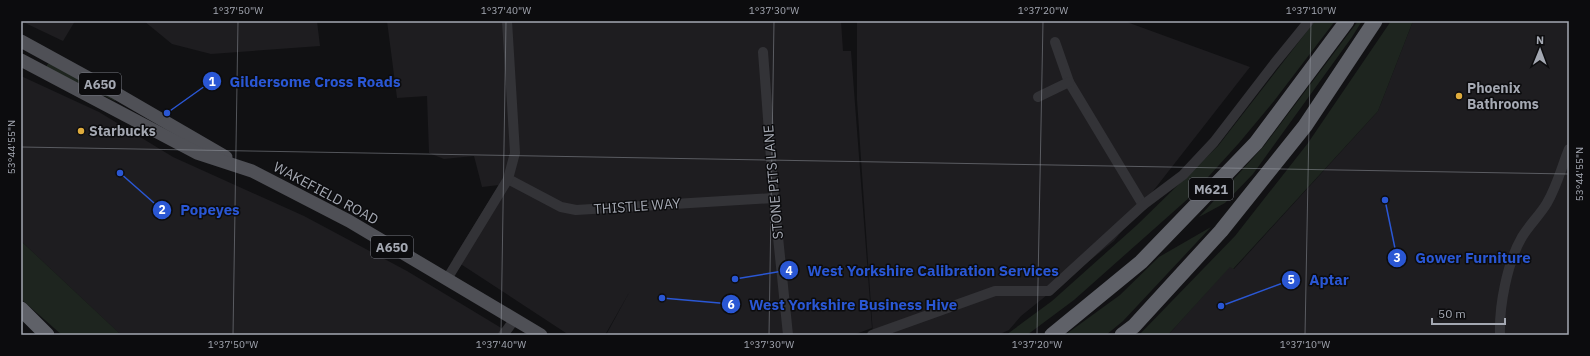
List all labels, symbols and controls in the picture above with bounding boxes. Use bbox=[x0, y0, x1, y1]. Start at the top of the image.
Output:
text: 1°37'50"W bbox=[213, 4, 263, 17]
text: 1°37'40"W bbox=[481, 4, 531, 17]
text: 1°37'30"W bbox=[749, 4, 799, 17]
text: 1°37'20"W bbox=[1018, 4, 1068, 17]
text: 1°37'10"W bbox=[1286, 4, 1336, 17]
north arrow bbox=[1520, 30, 1560, 70]
text: N bbox=[1536, 33, 1544, 47]
callout: Gildersome Cross Roads bbox=[202, 68, 409, 95]
text: Gildersome Cross Roads bbox=[230, 72, 401, 91]
road number: A650 bbox=[79, 73, 121, 95]
text: 1 bbox=[208, 74, 216, 89]
place label: Phoenix Bathrooms bbox=[1467, 79, 1539, 113]
marker: Phoenix Bathrooms bbox=[1454, 91, 1464, 101]
text: 53°44'55"N bbox=[5, 120, 18, 174]
place label: Starbucks bbox=[89, 122, 156, 140]
street label: STONE PITS LANE bbox=[759, 124, 787, 240]
marker: Starbucks bbox=[76, 126, 86, 136]
text: 53°44'55"N bbox=[1573, 147, 1586, 201]
street label: WAKEFIELD ROAD bbox=[270, 158, 382, 228]
road number: M621 bbox=[1189, 178, 1233, 200]
street label: THISTLE WAY bbox=[593, 194, 682, 218]
callout: Popeyes bbox=[152, 196, 248, 223]
text: Popeyes bbox=[180, 200, 240, 219]
text: 2 bbox=[158, 202, 166, 217]
road number: A650 bbox=[371, 236, 413, 258]
callout: Gower Furniture bbox=[1387, 245, 1538, 272]
text: Gower Furniture bbox=[1415, 248, 1531, 267]
text: 3 bbox=[1393, 250, 1401, 265]
callout: West Yorkshire Calibration Services bbox=[779, 257, 1067, 284]
text: West Yorkshire Calibration Services bbox=[807, 261, 1059, 280]
text: 4 bbox=[785, 263, 793, 278]
callout: Aptar bbox=[1281, 267, 1357, 294]
text: Aptar bbox=[1309, 270, 1349, 289]
text: 5 bbox=[1287, 272, 1295, 287]
callout: West Yorkshire Business Hive bbox=[721, 291, 965, 318]
text: West Yorkshire Business Hive bbox=[749, 295, 957, 314]
text: 6 bbox=[727, 297, 735, 312]
scale bar bbox=[1432, 300, 1505, 326]
text: 50 m bbox=[1438, 306, 1466, 321]
text: 1°37'50"W bbox=[208, 338, 258, 351]
text: 1°37'40"W bbox=[476, 338, 526, 351]
text: 1°37'30"W bbox=[744, 338, 794, 351]
text: 1°37'20"W bbox=[1012, 338, 1062, 351]
text: 1°37'10"W bbox=[1280, 338, 1330, 351]

